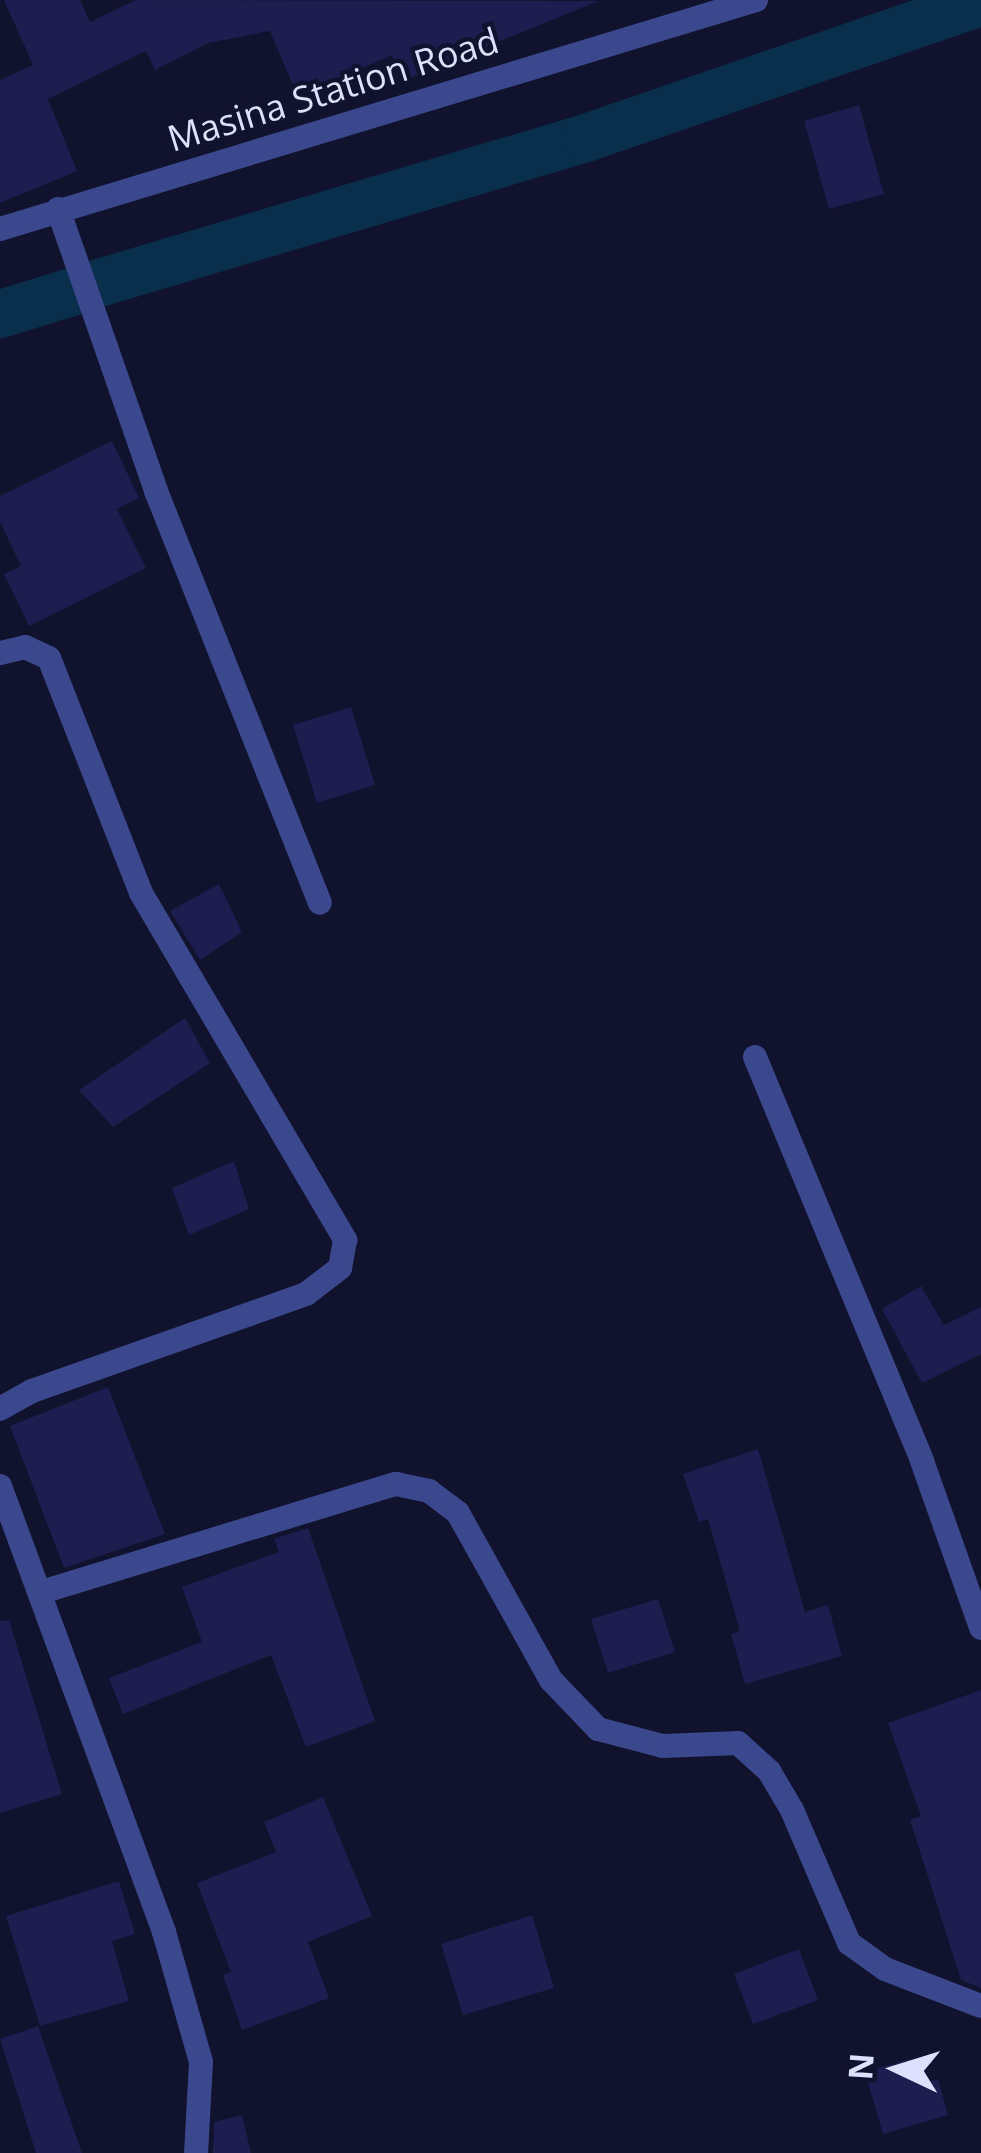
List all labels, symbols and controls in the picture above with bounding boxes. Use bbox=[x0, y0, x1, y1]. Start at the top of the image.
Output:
street label: Masina Station Road bbox=[162, 18, 504, 160]
north arrow bbox=[837, 2009, 957, 2129]
text: N bbox=[837, 2051, 884, 2081]

